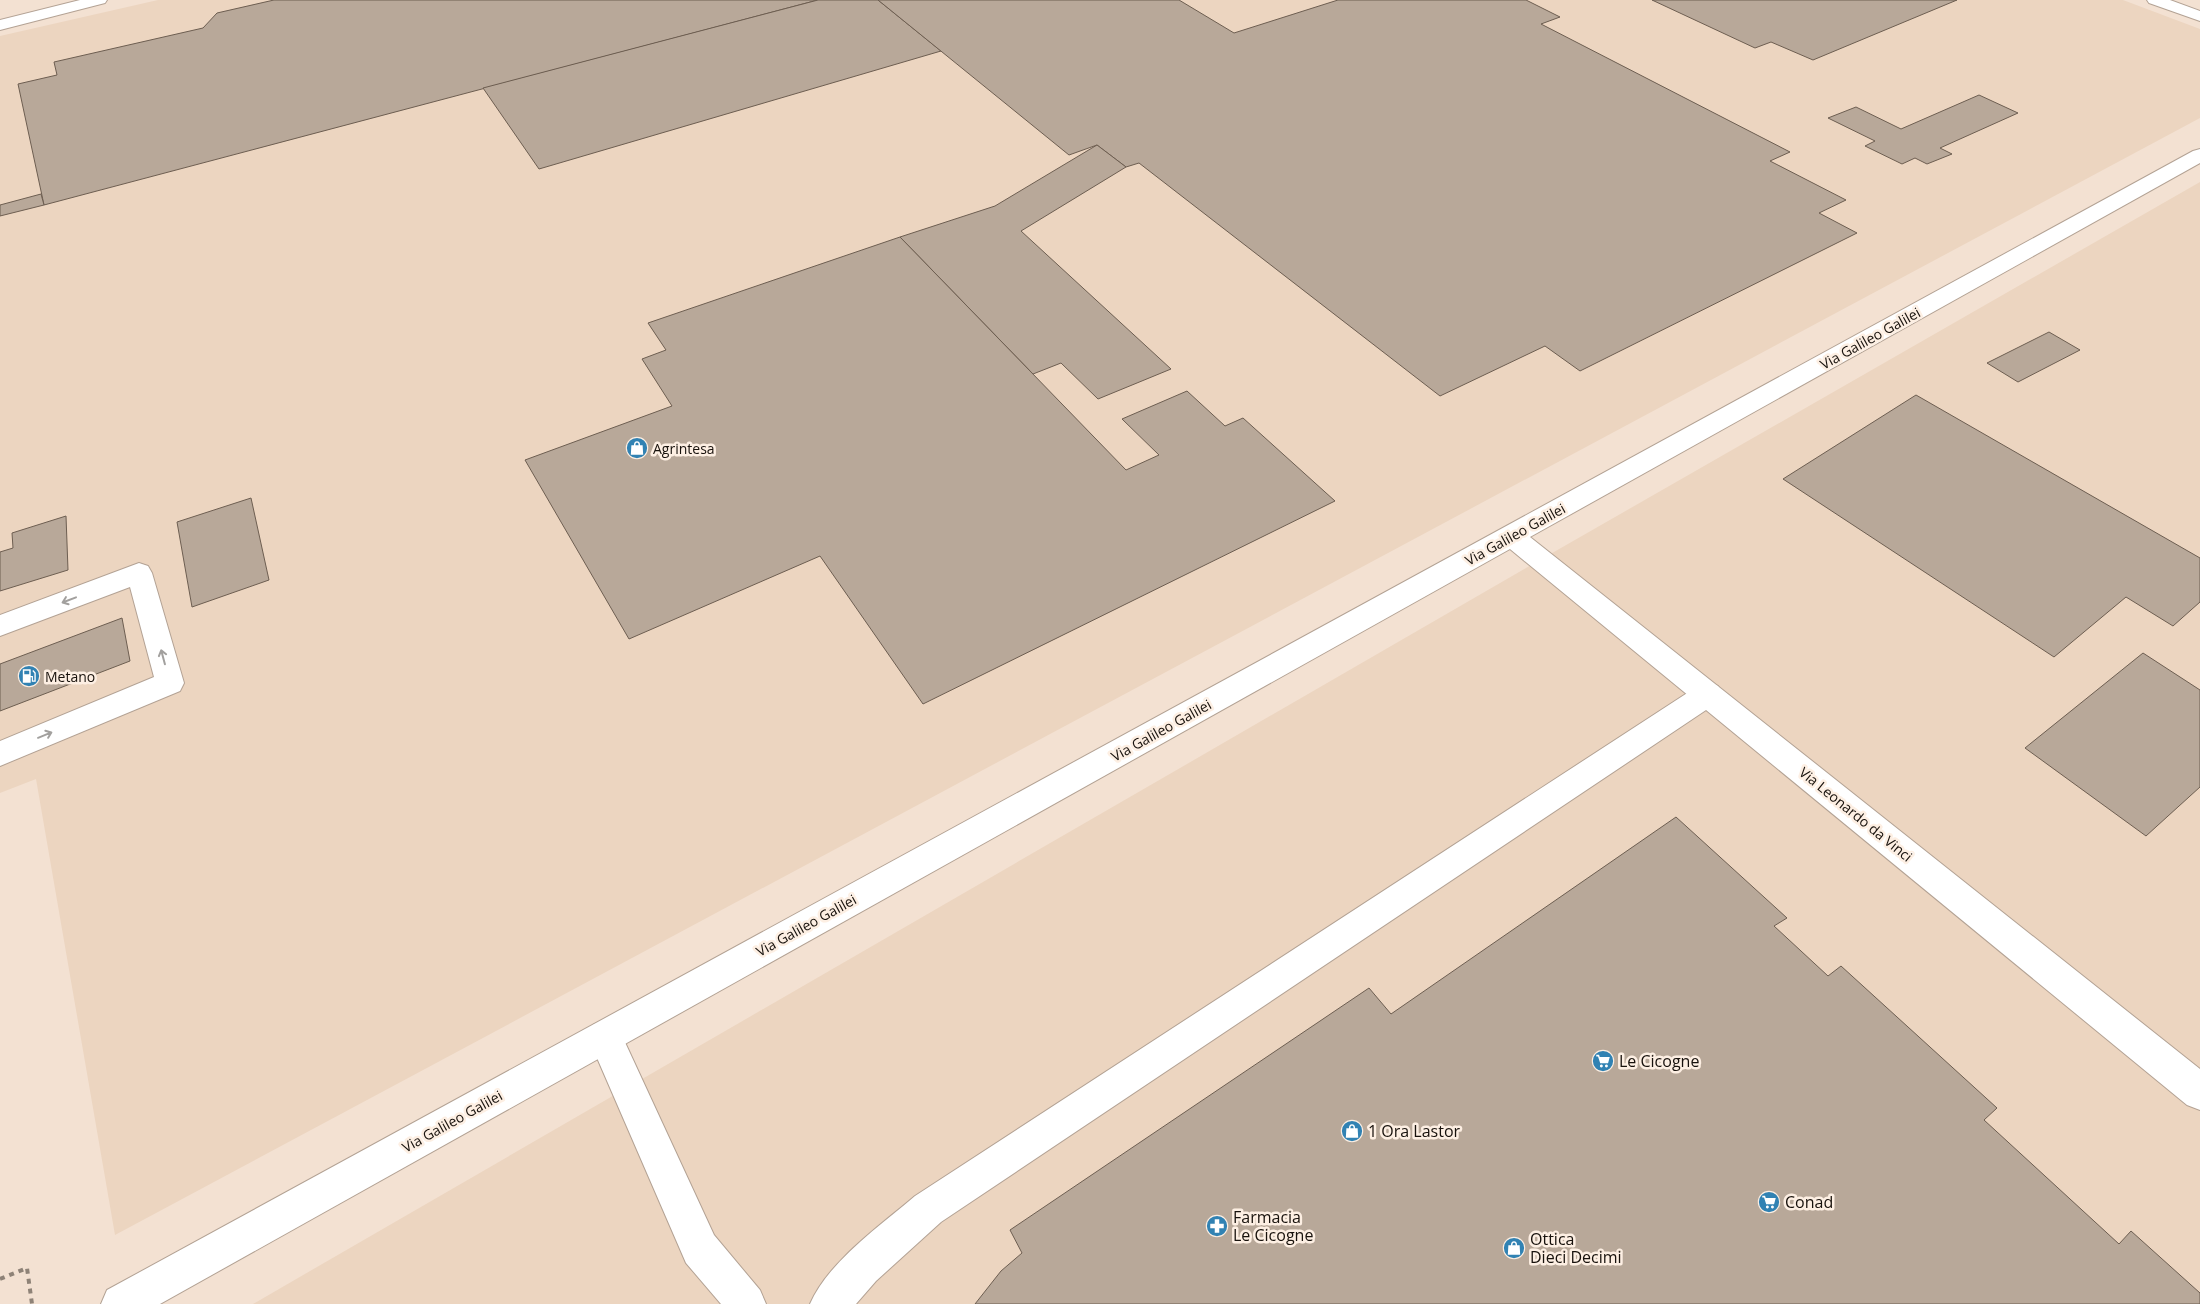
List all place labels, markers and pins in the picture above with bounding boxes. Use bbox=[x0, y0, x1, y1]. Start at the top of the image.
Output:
shop icon: Agrintesa bbox=[625, 436, 649, 460]
place label: Agrintesa bbox=[653, 439, 715, 458]
fuel station icon: Metano bbox=[17, 664, 41, 688]
place label: Metano bbox=[45, 667, 95, 686]
supermarket icon: Le Cicogne bbox=[1591, 1049, 1615, 1073]
place label: Le Cicogne bbox=[1619, 1050, 1699, 1072]
shop icon: 1 Ora Lastor bbox=[1340, 1119, 1364, 1143]
place label: 1 Ora Lastor bbox=[1368, 1120, 1461, 1142]
supermarket icon: Conad bbox=[1757, 1190, 1781, 1214]
place label: Conad bbox=[1785, 1191, 1833, 1213]
place label: Farmacia Le Cicogne bbox=[1233, 1206, 1313, 1246]
pharmacy icon: Farmacia Le Cicogne bbox=[1205, 1214, 1229, 1238]
place label: Ottica Dieci Decimi bbox=[1530, 1228, 1622, 1268]
shop icon: Ottica Dieci Decimi bbox=[1502, 1236, 1526, 1260]

